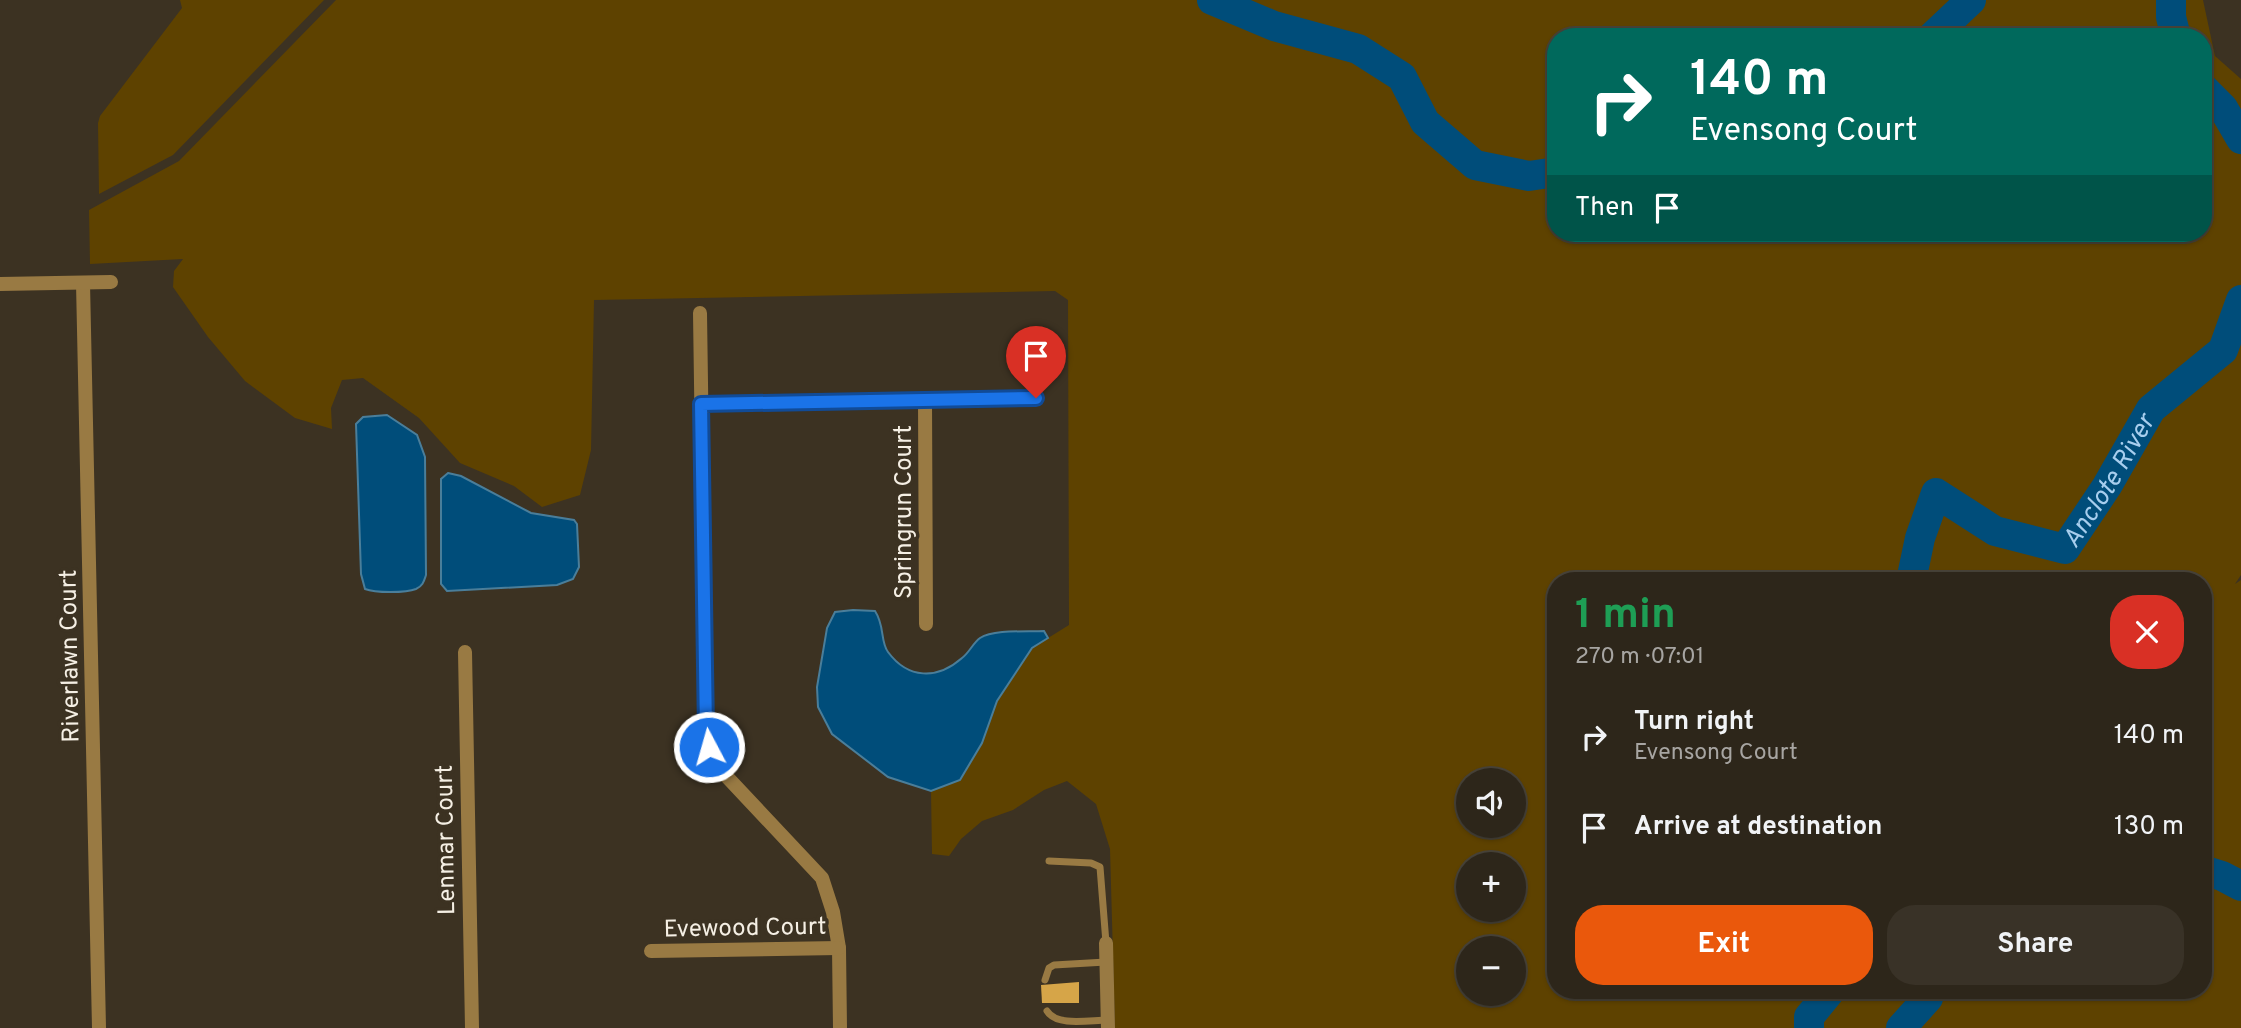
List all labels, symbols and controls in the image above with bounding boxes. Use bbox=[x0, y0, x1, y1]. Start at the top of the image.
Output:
text: 140 m bbox=[1690, 51, 1829, 113]
icon: right bbox=[1575, 56, 1666, 147]
text: Evensong Court bbox=[1690, 112, 1918, 152]
icon: arrive bbox=[1648, 189, 1686, 227]
text: Then bbox=[1575, 192, 1634, 225]
pin bbox=[1006, 326, 1066, 398]
icon: arrive bbox=[1017, 337, 1055, 375]
water label: Anclote River bbox=[2056, 407, 2165, 555]
street label: Springrun Court bbox=[890, 425, 920, 599]
street label: Riverlawn Court bbox=[54, 569, 88, 743]
text: 1 min bbox=[1575, 590, 1676, 643]
button: close bbox=[2110, 595, 2184, 669]
text: 270 m · 07:01 bbox=[1575, 643, 1704, 672]
text: Turn right bbox=[1634, 706, 1754, 739]
position arrow bbox=[672, 710, 746, 784]
icon: right bbox=[1575, 718, 1613, 756]
text: 140 m bbox=[2114, 720, 2184, 753]
text: Evensong Court bbox=[1634, 739, 1798, 768]
street label: Lenmar Court bbox=[431, 765, 463, 915]
map controls bbox=[1456, 768, 1526, 1006]
button: sound bbox=[1456, 768, 1526, 838]
icon: arrive bbox=[1575, 809, 1613, 847]
text: Arrive at destination bbox=[1634, 811, 1882, 844]
text: 130 m bbox=[2114, 811, 2184, 844]
button: + bbox=[1456, 852, 1526, 922]
button: Exit bbox=[1575, 905, 1873, 985]
button: Share bbox=[1887, 905, 2184, 985]
street label: Evewood Court bbox=[663, 913, 827, 945]
button: − bbox=[1456, 936, 1526, 1006]

